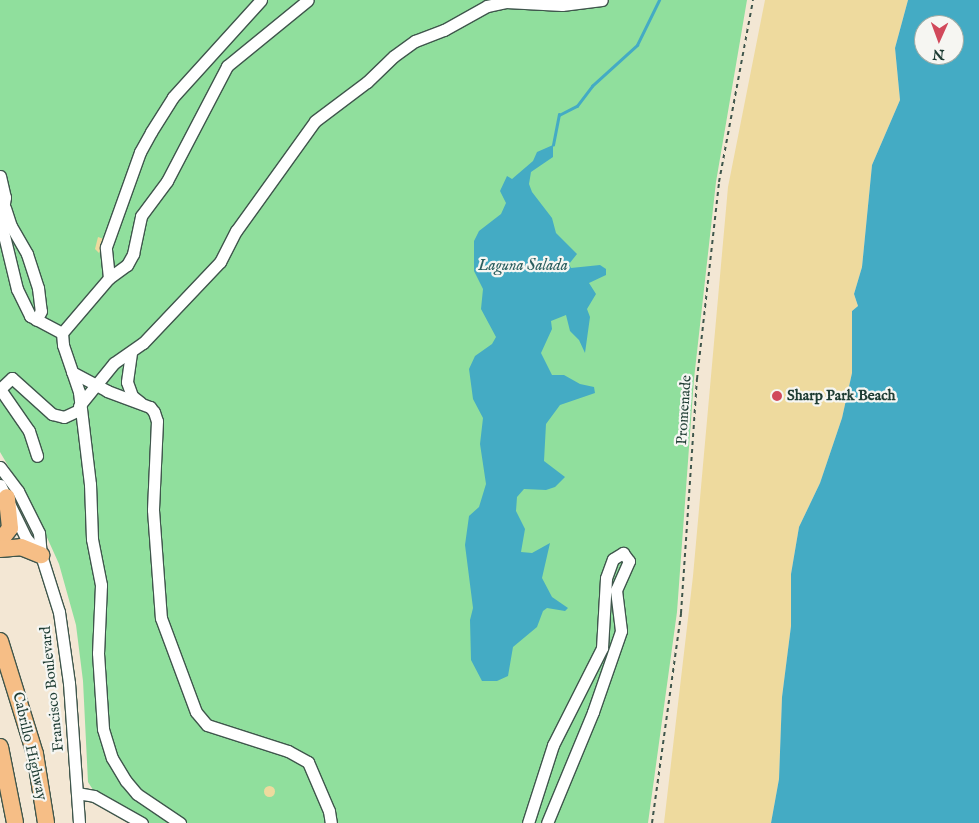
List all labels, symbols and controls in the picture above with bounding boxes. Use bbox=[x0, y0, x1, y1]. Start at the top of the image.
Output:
north arrow bbox=[914, 15, 964, 65]
text: N bbox=[932, 45, 945, 63]
water label: Laguna Salada bbox=[478, 256, 568, 276]
street label: Promenade bbox=[673, 374, 695, 446]
place label: Sharp Park Beach bbox=[787, 387, 896, 405]
marker: Sharp Park Beach bbox=[771, 390, 783, 402]
street label: Francisco Boulevard bbox=[36, 625, 68, 753]
street label: Cabrillo Highway bbox=[9, 690, 51, 802]

